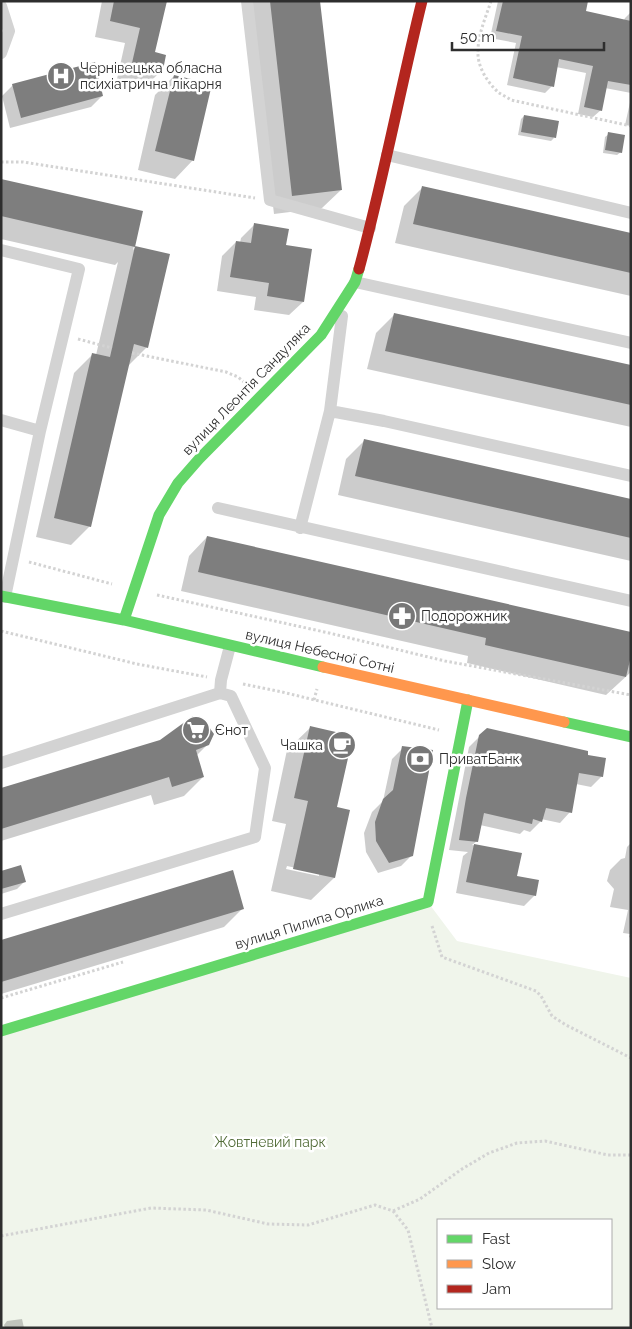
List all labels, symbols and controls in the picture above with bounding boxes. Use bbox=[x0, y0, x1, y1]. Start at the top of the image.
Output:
scale bar bbox=[452, 20, 604, 52]
text: 50 m bbox=[460, 28, 495, 46]
place label: Чернівецька обласна психіатрична лікарня bbox=[80, 60, 222, 92]
hospital icon: Чернівецька обласна психіатрична лікарня bbox=[46, 61, 76, 91]
street label: вулиця Леонтія Сандуляка bbox=[179, 320, 313, 458]
pharmacy icon: Подорожник bbox=[387, 601, 417, 631]
place label: Подорожник bbox=[421, 608, 508, 624]
street label: вулиця Небесної Сотні bbox=[244, 626, 396, 676]
supermarket icon: Єнот bbox=[181, 715, 211, 745]
place label: Єнот bbox=[215, 722, 248, 738]
cafe icon: Чашка bbox=[327, 730, 357, 760]
place label: Чашка bbox=[280, 737, 323, 753]
bank icon: ПриватБанк bbox=[405, 744, 435, 774]
place label: ПриватБанк bbox=[439, 751, 520, 767]
street label: вулиця Пилипа Орлика bbox=[233, 892, 385, 952]
park label: Жовтневий парк bbox=[214, 1134, 326, 1150]
legend bbox=[437, 1219, 612, 1309]
text: Fast bbox=[482, 1230, 510, 1248]
text: Slow bbox=[482, 1255, 516, 1273]
text: Jam bbox=[482, 1280, 511, 1298]

